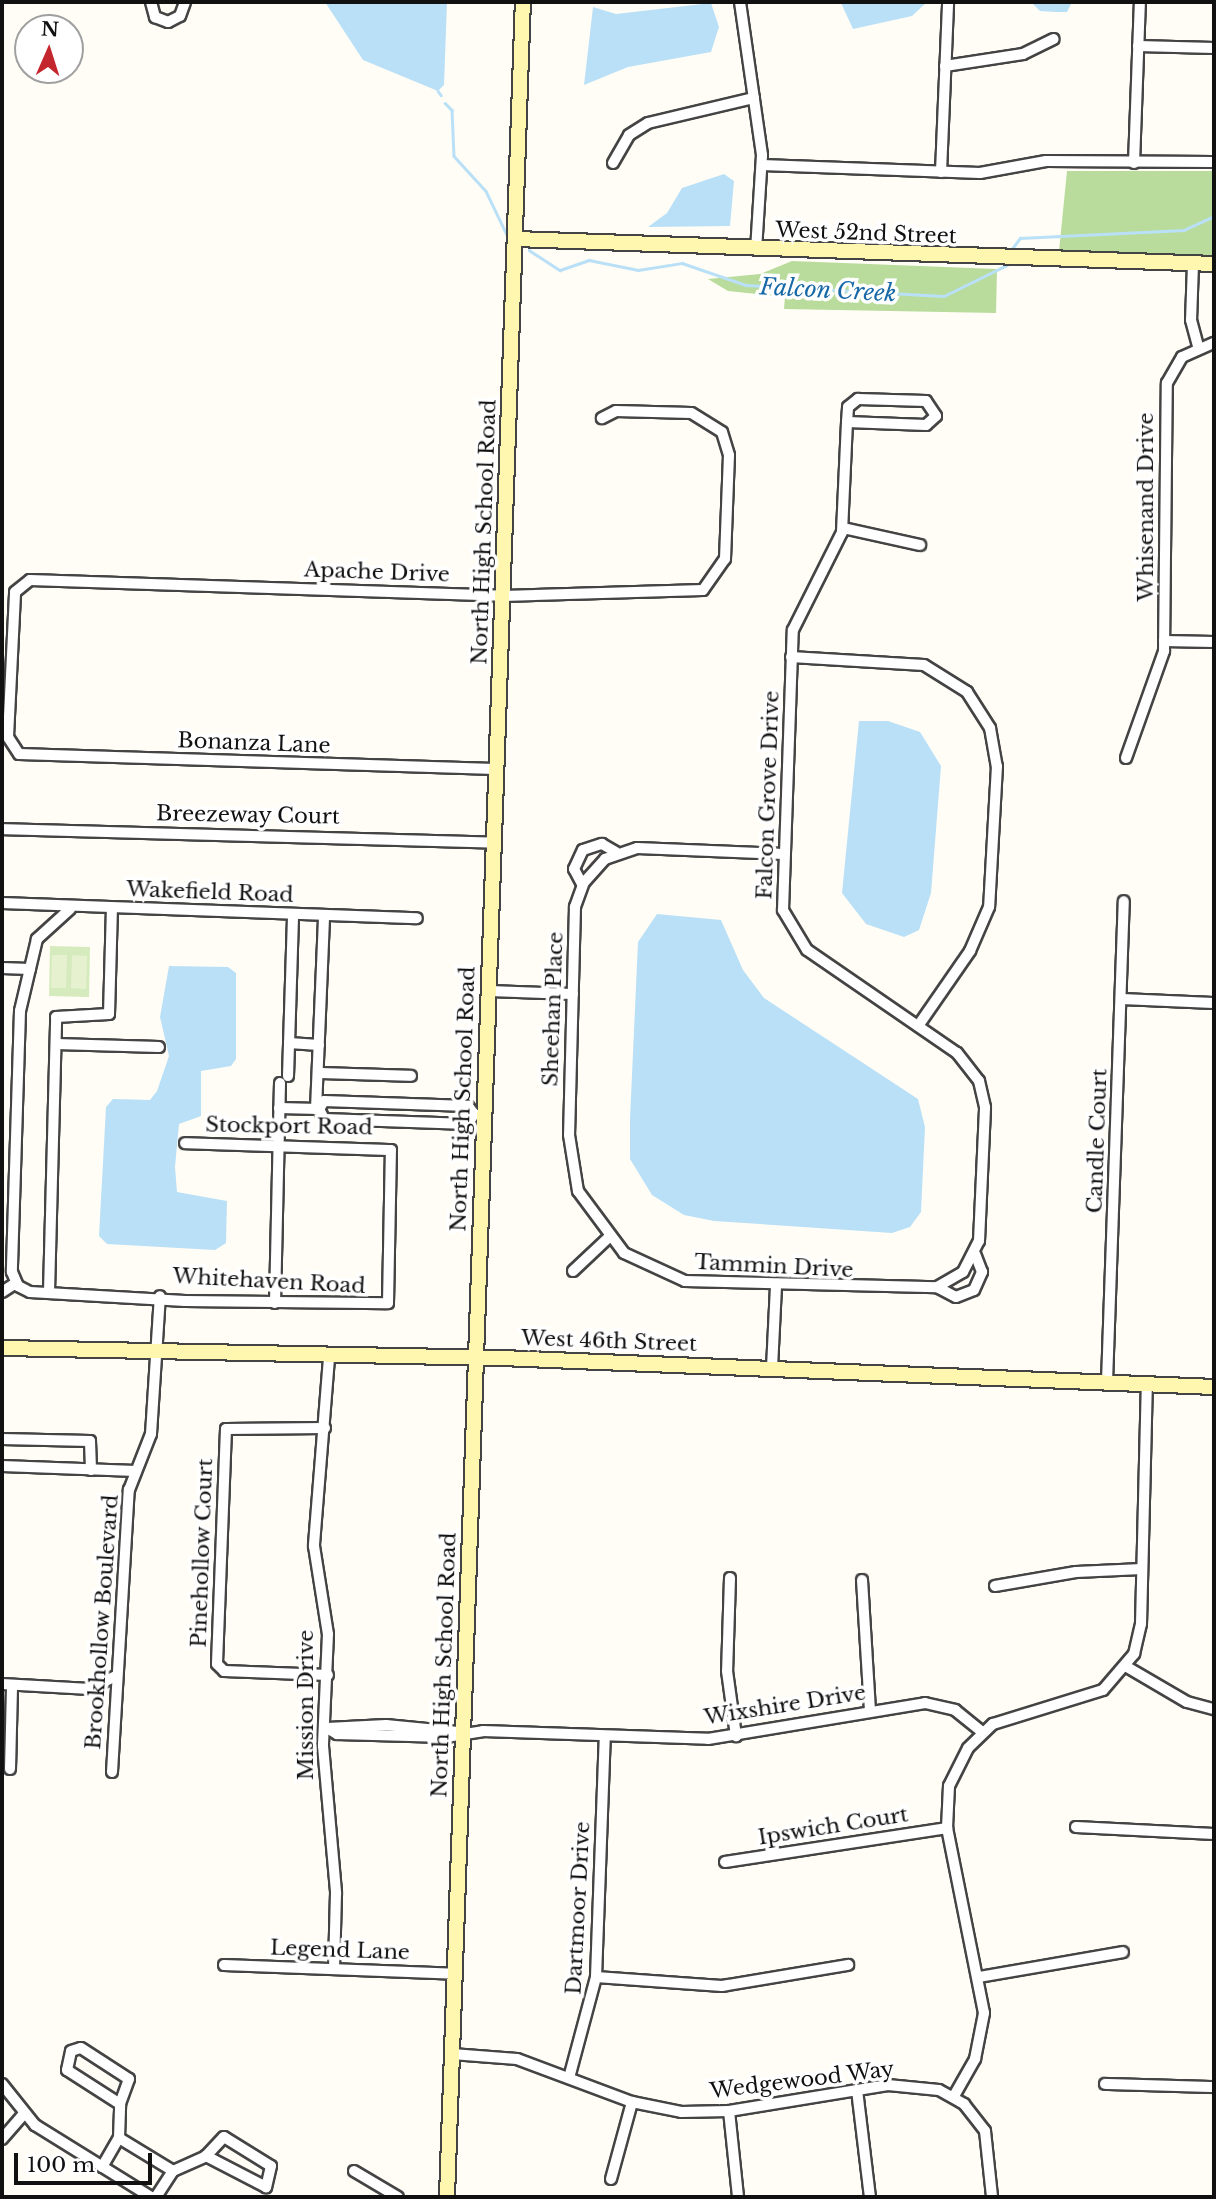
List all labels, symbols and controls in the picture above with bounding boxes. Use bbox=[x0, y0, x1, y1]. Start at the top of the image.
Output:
north arrow bbox=[14, 14, 84, 84]
text: N bbox=[40, 18, 60, 41]
street label: West 52nd Street bbox=[775, 217, 957, 249]
water label: Falcon Creek bbox=[759, 273, 897, 307]
street label: North High School Road bbox=[467, 399, 501, 665]
street label: Whisenand Drive bbox=[1133, 412, 1159, 602]
street label: Apache Drive bbox=[304, 557, 450, 587]
street label: Falcon Grove Drive bbox=[752, 690, 784, 900]
street label: Bonanza Lane bbox=[177, 728, 331, 758]
street label: Breezeway Court bbox=[156, 801, 340, 829]
street label: Wakefield Road bbox=[126, 876, 294, 908]
street label: Sheehan Place bbox=[538, 931, 568, 1087]
street label: North High School Road bbox=[446, 966, 480, 1232]
street label: Candle Court bbox=[1082, 1068, 1112, 1214]
street label: Stockport Road bbox=[205, 1112, 373, 1140]
street label: Tammin Drive bbox=[694, 1249, 854, 1283]
street label: Whitehaven Road bbox=[172, 1263, 366, 1299]
street label: West 46th Street bbox=[521, 1325, 697, 1357]
street label: Pinehollow Court bbox=[186, 1458, 218, 1648]
street label: Brookhollow Boulevard bbox=[80, 1493, 124, 1751]
street label: North High School Road bbox=[427, 1532, 461, 1798]
street label: Mission Drive bbox=[293, 1630, 319, 1780]
street label: Wixshire Drive bbox=[702, 1680, 868, 1730]
street label: Ipswich Court bbox=[756, 1802, 910, 1850]
street label: Dartmoor Drive bbox=[561, 1820, 595, 1996]
street label: Legend Lane bbox=[270, 1935, 410, 1965]
street label: Wedgewood Way bbox=[708, 2056, 896, 2104]
scale bar bbox=[18, 2140, 156, 2184]
text: 100 m bbox=[27, 2152, 95, 2178]

